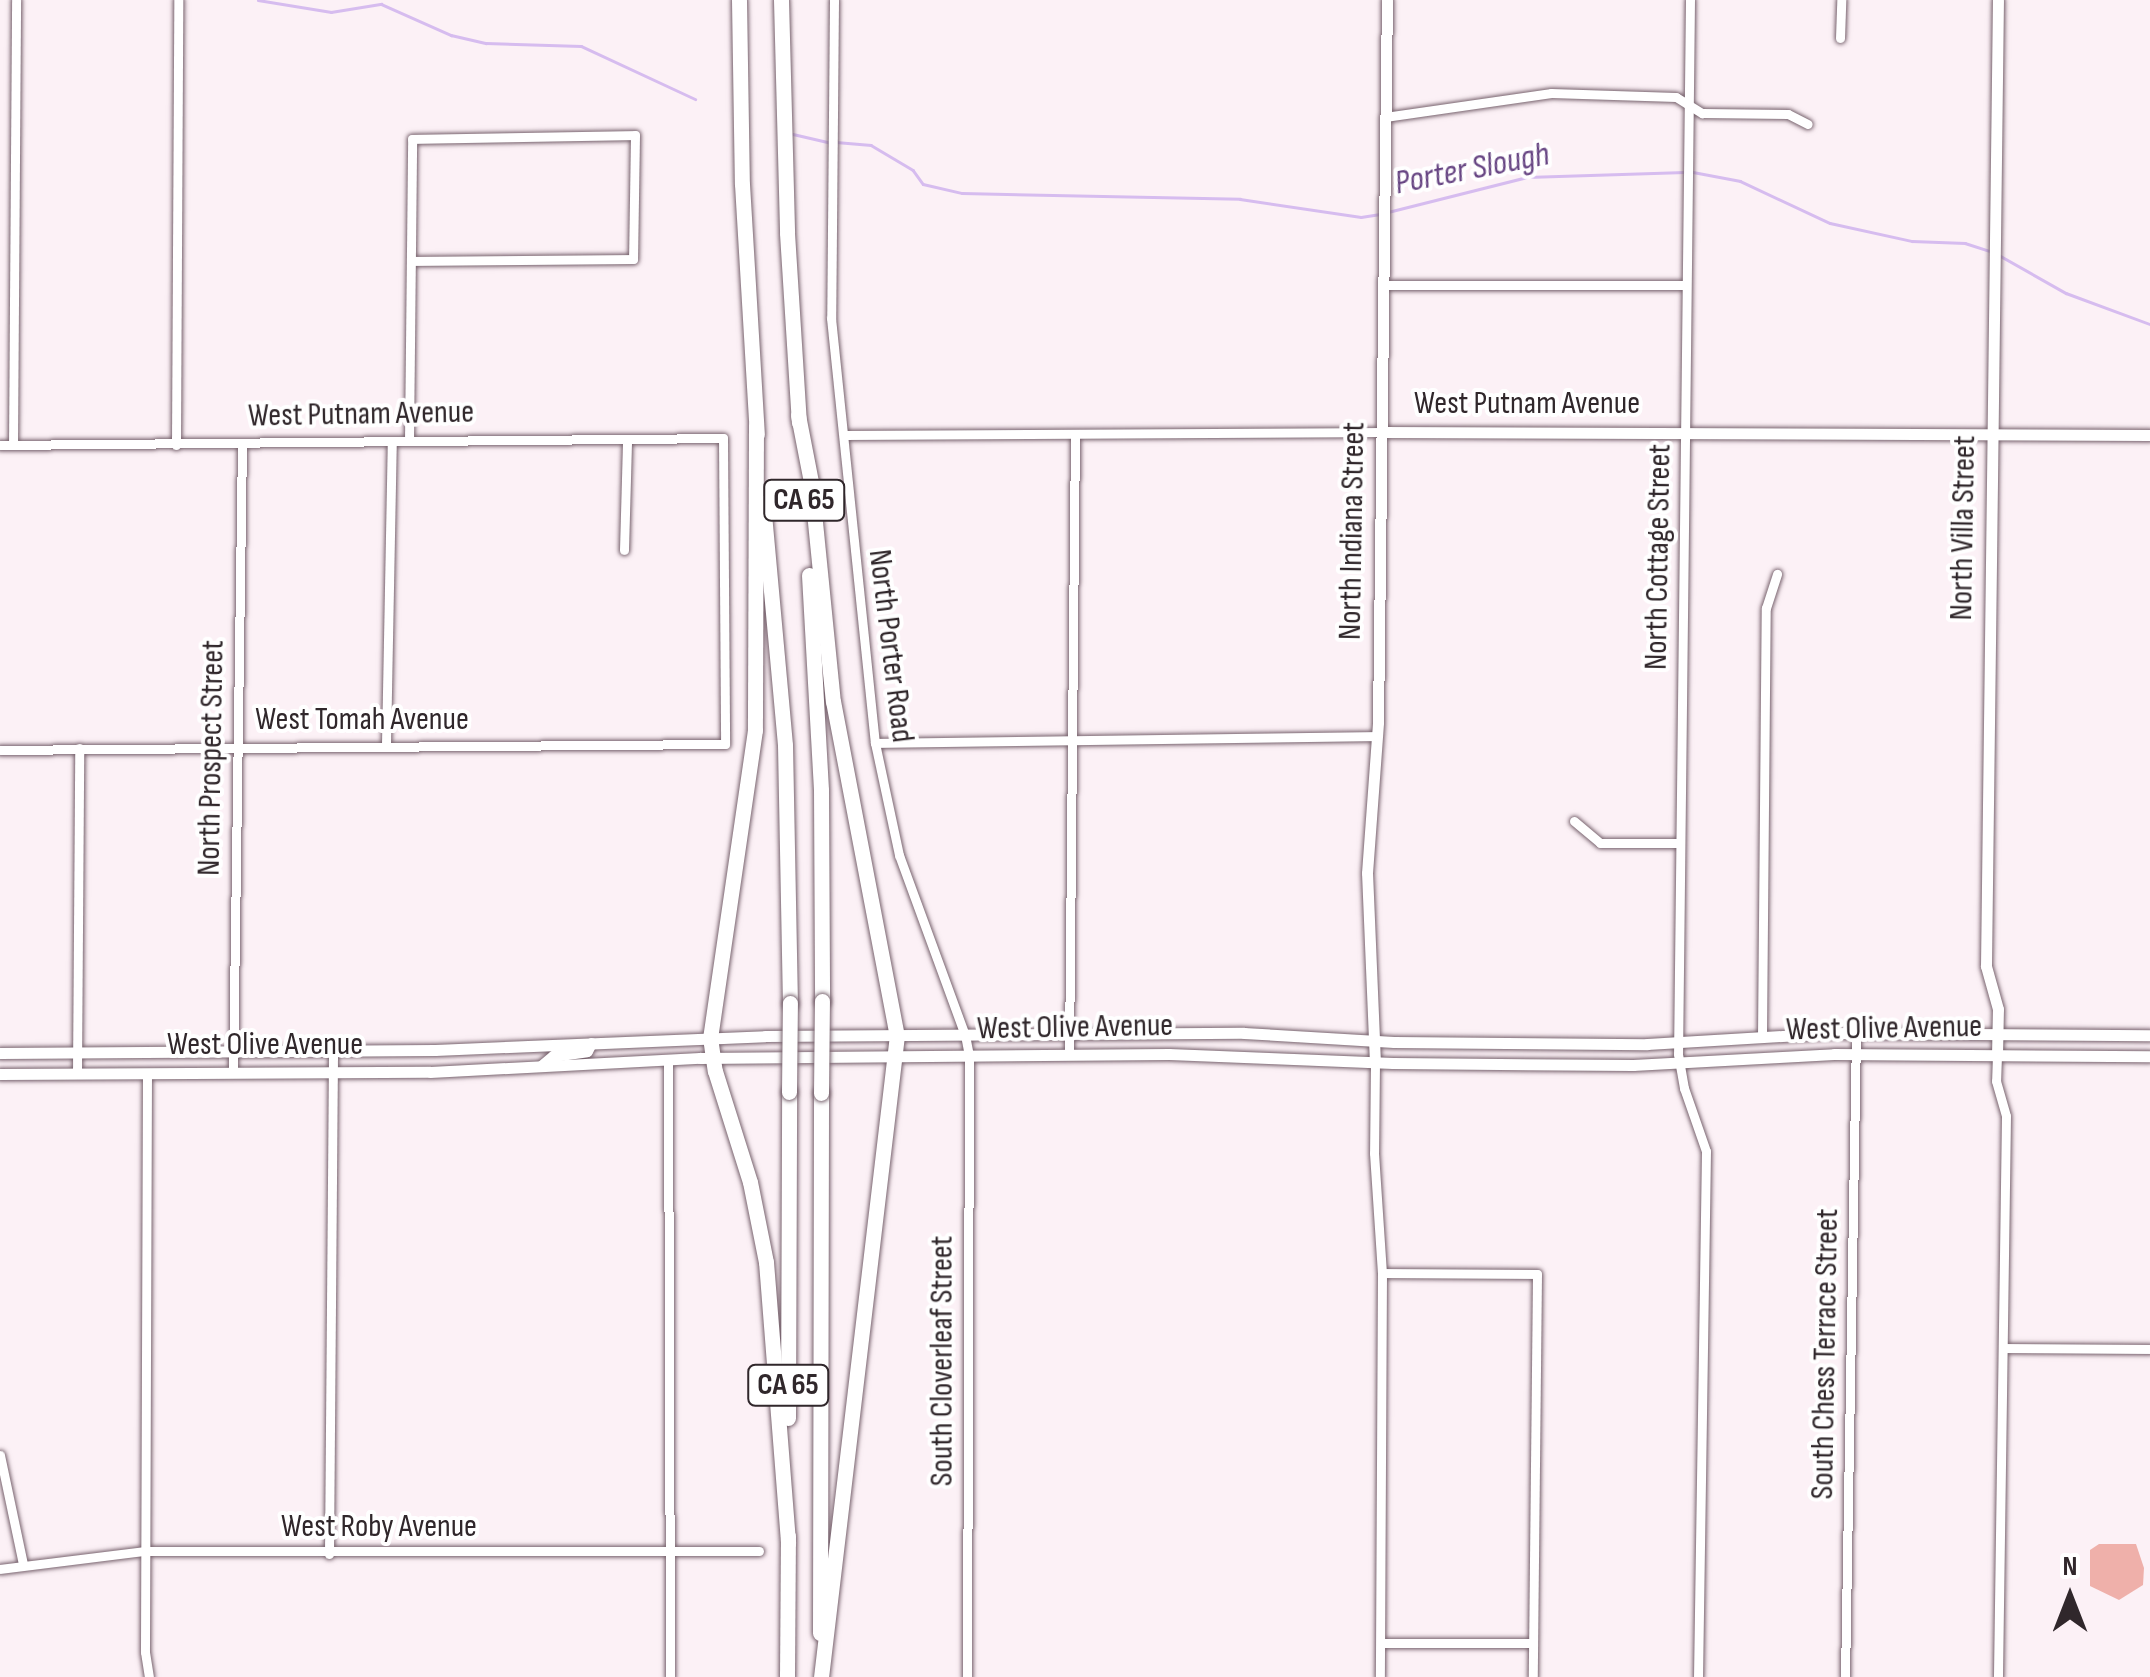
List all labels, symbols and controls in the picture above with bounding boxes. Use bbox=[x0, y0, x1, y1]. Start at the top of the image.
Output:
water label: Porter Slough bbox=[1391, 133, 1553, 205]
street label: West Putnam Avenue bbox=[1414, 385, 1640, 423]
street label: West Putnam Avenue bbox=[248, 394, 474, 436]
street label: North Indiana Street bbox=[1332, 422, 1374, 640]
street label: North Villa Street bbox=[1943, 435, 1985, 621]
street label: North Cottage Street bbox=[1638, 444, 1680, 670]
road number: CA 65 bbox=[762, 475, 846, 525]
street label: North Porter Road bbox=[859, 547, 921, 745]
street label: North Prospect Street bbox=[191, 640, 233, 876]
street label: West Tomah Avenue bbox=[255, 701, 469, 739]
street label: West Olive Avenue bbox=[977, 1007, 1173, 1049]
street label: West Olive Avenue bbox=[1786, 1008, 1982, 1050]
street label: West Olive Avenue bbox=[167, 1026, 363, 1064]
street label: South Chess Terrace Street bbox=[1804, 1208, 1848, 1500]
street label: South Cloverleaf Street bbox=[924, 1236, 962, 1486]
road number: CA 65 bbox=[746, 1360, 830, 1410]
street label: West Roby Avenue bbox=[281, 1508, 477, 1546]
north arrow bbox=[2020, 1547, 2120, 1647]
text: N bbox=[2063, 1550, 2077, 1583]

